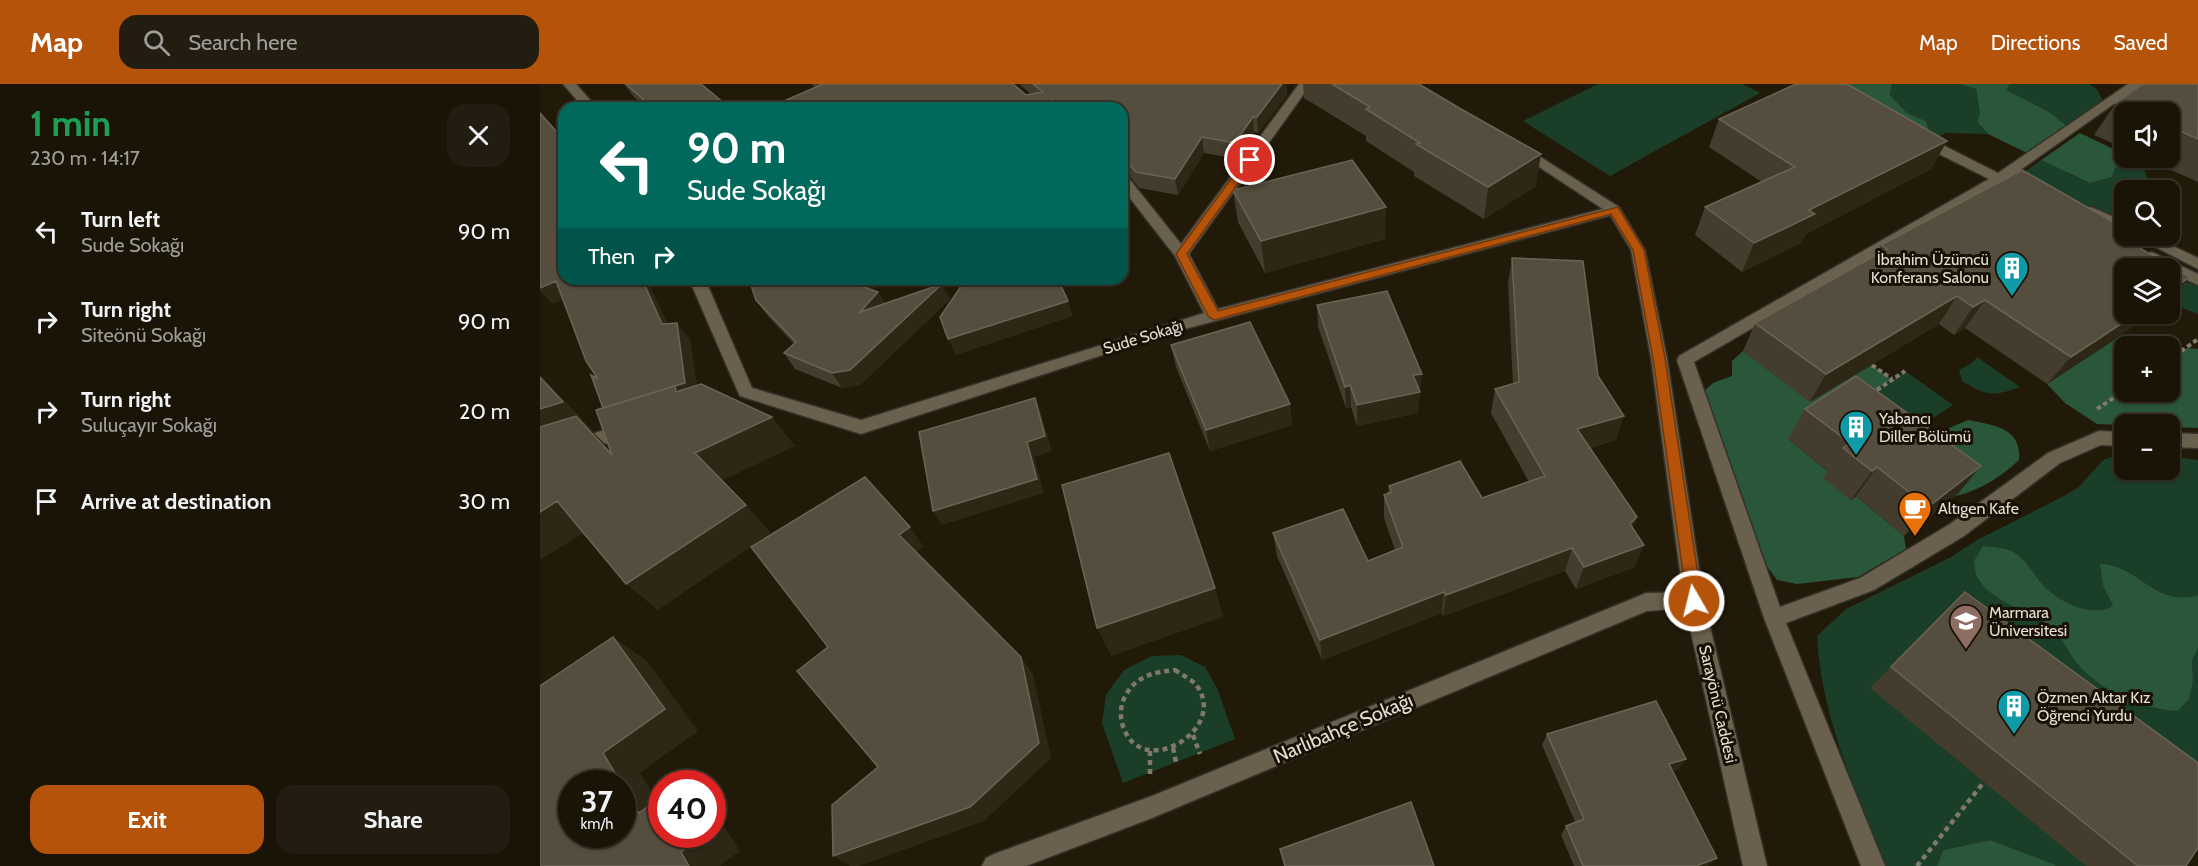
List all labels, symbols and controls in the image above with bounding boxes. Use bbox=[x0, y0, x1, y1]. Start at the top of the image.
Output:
search box bbox=[119, 15, 539, 69]
text: Map bbox=[30, 25, 83, 59]
icon: search bbox=[140, 26, 173, 59]
text: Search here bbox=[188, 29, 297, 56]
text: Map bbox=[1919, 30, 1958, 55]
text: Directions bbox=[1991, 30, 2080, 55]
text: Saved bbox=[2113, 30, 2168, 55]
text: 1 min bbox=[30, 101, 111, 145]
map controls bbox=[2114, 102, 2180, 480]
button: sound bbox=[2114, 102, 2180, 168]
button: close bbox=[447, 104, 510, 167]
text: 90 m bbox=[687, 122, 786, 174]
icon: left bbox=[588, 126, 666, 204]
pin bbox=[1224, 134, 1275, 185]
icon: arrive bbox=[1233, 143, 1266, 176]
text: 230 m · 14:17 bbox=[30, 146, 140, 170]
text: Sude Sokağı bbox=[687, 174, 826, 207]
button: search bbox=[2114, 180, 2180, 246]
text: Turn left bbox=[81, 206, 160, 233]
icon: left bbox=[30, 215, 63, 248]
text: 90 m bbox=[458, 218, 510, 245]
text: Sude Sokağı bbox=[81, 233, 184, 257]
icon: right bbox=[647, 240, 680, 273]
text: Then bbox=[588, 243, 635, 270]
place label: İbrahim Üzümcü Konferans Salonu bbox=[1871, 250, 1989, 287]
building icon: İbrahim Üzümcü Konferans Salonu bbox=[1994, 250, 2030, 297]
button: layers bbox=[2114, 258, 2180, 324]
text: Turn right bbox=[81, 296, 171, 323]
icon: right bbox=[30, 305, 63, 338]
text: 90 m bbox=[458, 308, 510, 335]
street label: Sude Sokağı bbox=[1101, 316, 1185, 358]
text: Siteönü Sokağı bbox=[81, 323, 206, 347]
button: + bbox=[2114, 336, 2180, 402]
text: Turn right bbox=[81, 386, 171, 413]
icon: right bbox=[30, 395, 63, 428]
text: 20 m bbox=[459, 398, 510, 425]
building icon: Yabancı Diller Bölümü bbox=[1838, 409, 1874, 456]
place label: Yabancı Diller Bölümü bbox=[1878, 409, 1971, 446]
text: Suluçayır Sokağı bbox=[81, 413, 217, 437]
button: − bbox=[2114, 414, 2180, 480]
icon: arrive bbox=[30, 485, 63, 518]
text: Arrive at destination bbox=[81, 488, 271, 515]
text: 30 m bbox=[458, 488, 510, 515]
cafe icon: Altıgen Kafe bbox=[1897, 490, 1933, 537]
place label: Altıgen Kafe bbox=[1938, 499, 2019, 518]
position arrow bbox=[1662, 569, 1726, 633]
school or university icon: Marmara Üniversitesi bbox=[1948, 603, 1984, 650]
place label: Marmara Üniversitesi bbox=[1989, 603, 2067, 640]
street label: Sarayönü Caddesi bbox=[1695, 643, 1741, 765]
street label: Narlıbahçe Sokağı bbox=[1270, 688, 1416, 768]
building icon: Özmen Aktar Kız Öğrenci Yurdu bbox=[1996, 688, 2032, 735]
place label: Özmen Aktar Kız Öğrenci Yurdu bbox=[2037, 688, 2151, 725]
speed limit sign: 40 bbox=[648, 770, 726, 848]
text: 37 bbox=[581, 783, 613, 820]
button: Exit bbox=[30, 785, 264, 854]
button: Share bbox=[276, 785, 510, 854]
text: km/h bbox=[581, 815, 613, 833]

